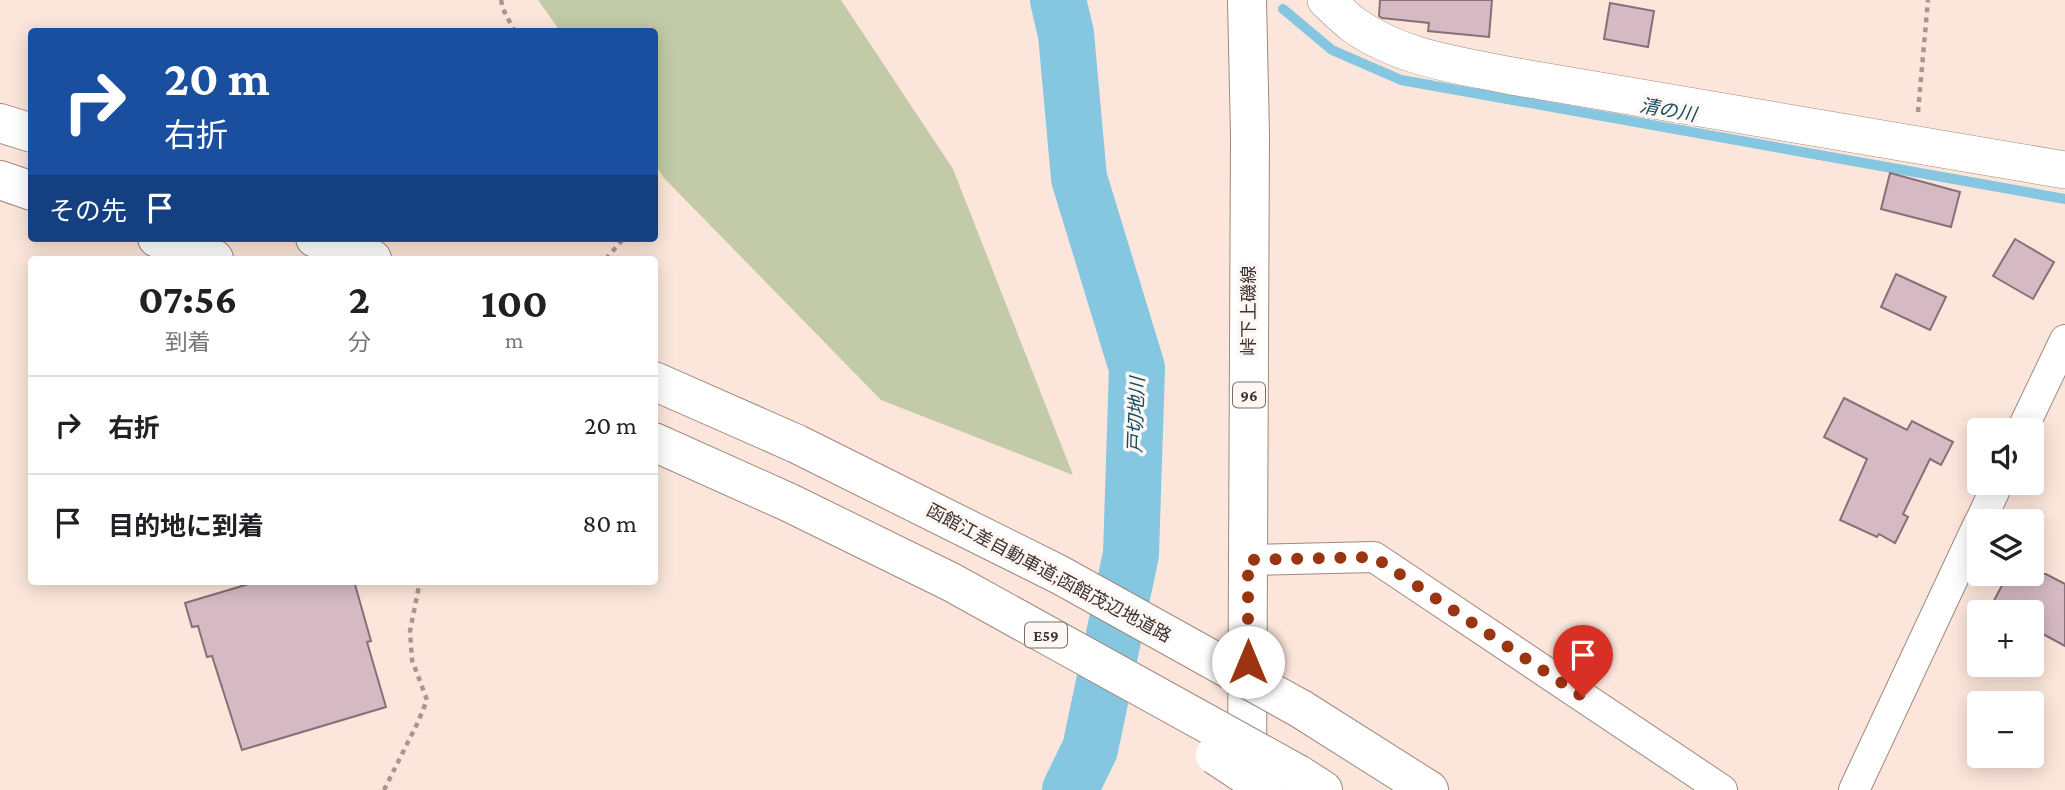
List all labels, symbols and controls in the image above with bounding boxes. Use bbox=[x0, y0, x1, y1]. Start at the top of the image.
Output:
text: 20 m bbox=[164, 51, 270, 106]
icon: right bbox=[49, 56, 140, 147]
water label: 清の川 bbox=[1638, 95, 1700, 126]
text: 右折 bbox=[164, 117, 228, 153]
icon: arrive bbox=[141, 189, 179, 227]
text: その先 bbox=[49, 197, 127, 226]
street label: 峠下上磯線 bbox=[1239, 266, 1259, 356]
text: 07:56 bbox=[138, 275, 237, 322]
text: 2 bbox=[349, 275, 370, 322]
text: 100 bbox=[481, 279, 548, 326]
text: m bbox=[505, 327, 524, 353]
text: 到着 bbox=[165, 329, 211, 355]
text: 分 bbox=[348, 329, 371, 355]
water label: 戸切地川 bbox=[1124, 375, 1148, 453]
road number: 96 bbox=[1233, 382, 1265, 408]
icon: right bbox=[49, 406, 87, 444]
text: 20 m bbox=[584, 411, 637, 440]
text: 右折 bbox=[108, 414, 160, 443]
map controls bbox=[1967, 418, 2044, 768]
button: sound bbox=[1967, 418, 2044, 495]
street label: 函館江差自動車道;函館茂辺地道路 bbox=[923, 500, 1175, 646]
icon: arrive bbox=[49, 504, 87, 542]
text: 80 m bbox=[583, 509, 637, 538]
button: layers bbox=[1967, 509, 2044, 586]
text: 目的地に到着 bbox=[108, 512, 264, 541]
button: + bbox=[1967, 600, 2044, 677]
road number: E59 bbox=[1025, 622, 1067, 648]
position arrow bbox=[1211, 625, 1285, 699]
pin bbox=[1553, 625, 1613, 697]
icon: arrive bbox=[1564, 636, 1602, 674]
button: − bbox=[1967, 691, 2044, 768]

